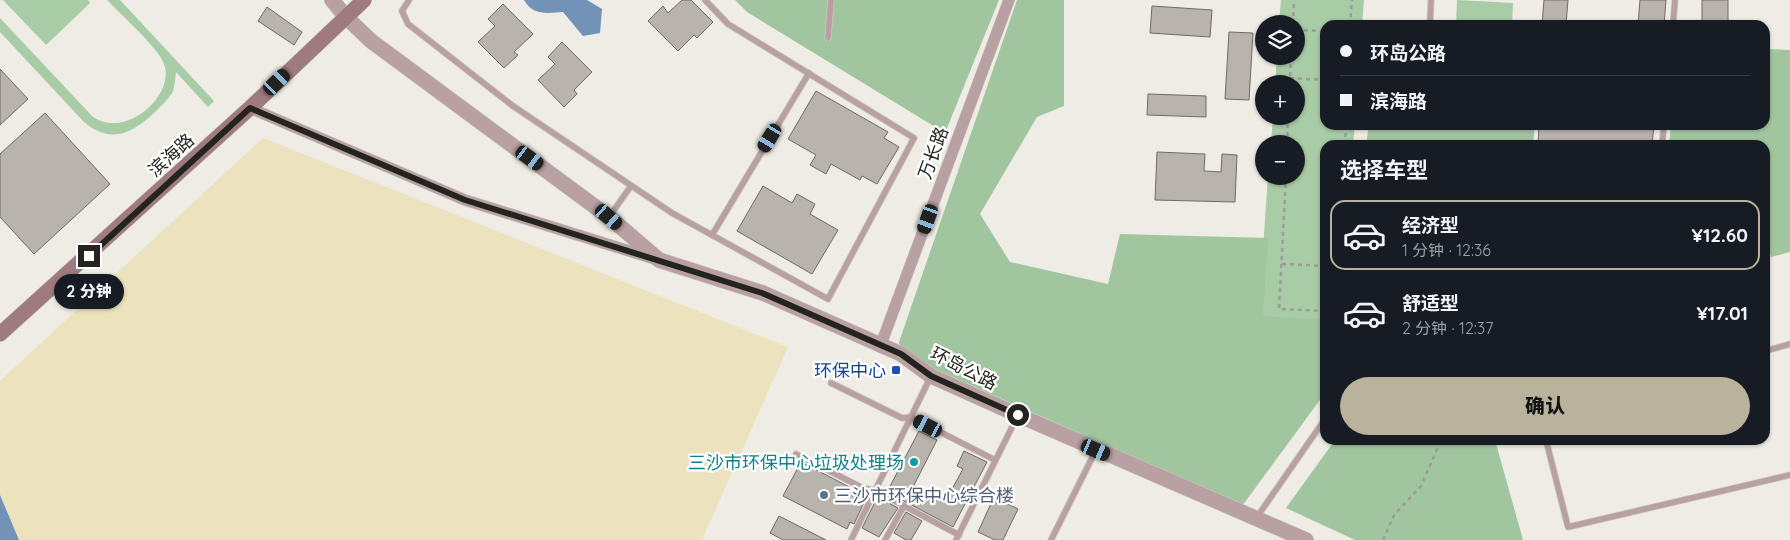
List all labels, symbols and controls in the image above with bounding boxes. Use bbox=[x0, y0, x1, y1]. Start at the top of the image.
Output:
map controls bbox=[1255, 15, 1305, 185]
button: layers bbox=[1255, 15, 1305, 65]
text: 环岛公路 bbox=[1370, 41, 1446, 65]
car bbox=[260, 66, 293, 98]
button: + bbox=[1255, 75, 1305, 125]
text: 滨海路 bbox=[1370, 89, 1427, 113]
car bbox=[755, 121, 784, 155]
street label: 万长路 bbox=[913, 124, 953, 182]
street label: 滨海路 bbox=[143, 128, 199, 182]
button: − bbox=[1255, 135, 1305, 185]
car bbox=[513, 143, 546, 173]
text: 选择车型 bbox=[1340, 156, 1428, 184]
car bbox=[592, 201, 625, 233]
car bbox=[915, 202, 940, 236]
icon: car bbox=[1342, 213, 1387, 258]
text: 经济型 bbox=[1402, 213, 1459, 237]
text: ¥12.60 bbox=[1692, 223, 1748, 247]
text: 1 分钟 · 12:36 bbox=[1402, 240, 1491, 260]
route end bbox=[78, 245, 100, 267]
callout: 2 分钟 bbox=[54, 274, 124, 308]
text: 2 分钟 bbox=[66, 281, 112, 301]
icon: car bbox=[1342, 291, 1387, 336]
text: 舒适型 bbox=[1402, 291, 1459, 315]
text: ¥17.01 bbox=[1696, 301, 1748, 325]
text: 2 分钟 · 12:37 bbox=[1402, 318, 1493, 338]
street label: 环岛公路 bbox=[927, 341, 1001, 395]
place label: 环保中心 bbox=[814, 359, 886, 382]
marker: 环保中心 bbox=[890, 364, 902, 376]
button: 确认 bbox=[1340, 377, 1750, 435]
route start bbox=[1007, 404, 1029, 426]
car bbox=[911, 413, 944, 439]
car bbox=[1079, 437, 1112, 463]
place label: 三沙市环保中心垃圾处理场 bbox=[688, 451, 904, 474]
marker: 三沙市环保中心垃圾处理场 bbox=[908, 456, 920, 468]
place label: 三沙市环保中心综合楼 bbox=[834, 484, 1014, 507]
marker: 三沙市环保中心综合楼 bbox=[818, 489, 830, 501]

